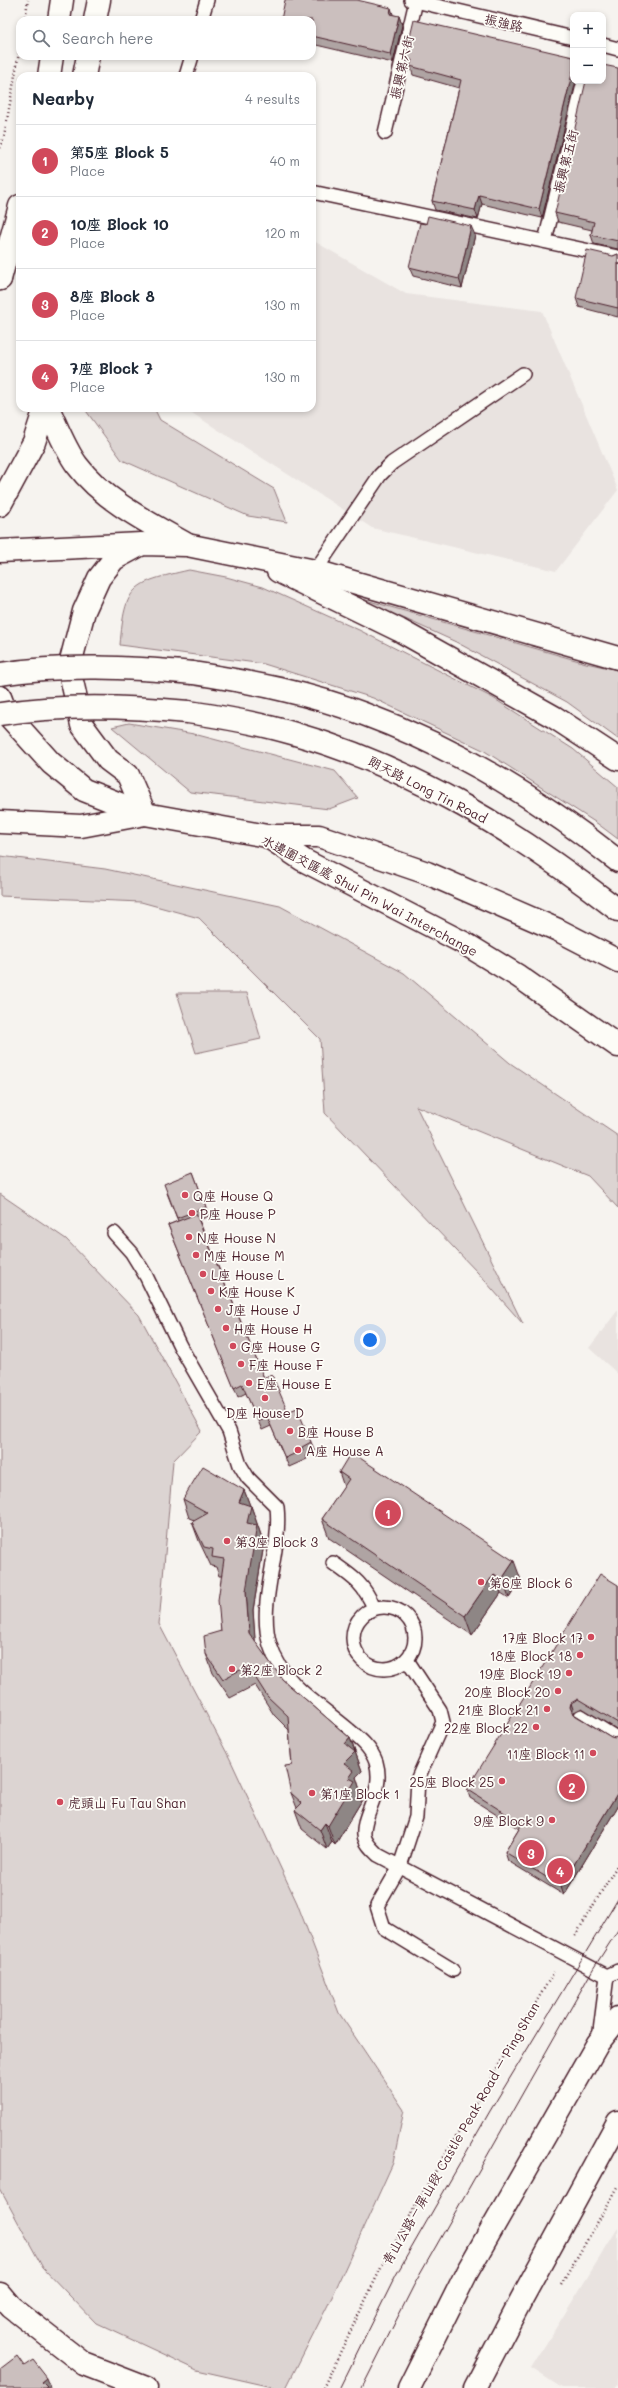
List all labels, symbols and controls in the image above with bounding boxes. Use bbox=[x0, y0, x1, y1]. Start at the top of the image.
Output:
street label: 振強路 bbox=[483, 9, 525, 35]
map controls bbox=[570, 12, 606, 84]
button: + bbox=[570, 12, 606, 48]
search box bbox=[16, 16, 316, 60]
icon: search bbox=[30, 27, 52, 49]
text: Search here bbox=[62, 28, 153, 48]
street label: 振興第六街 bbox=[385, 33, 417, 101]
button: − bbox=[570, 48, 606, 84]
text: Nearby bbox=[32, 87, 94, 109]
text: 4 results bbox=[245, 90, 300, 107]
street label: 振興第五街 bbox=[549, 127, 581, 195]
text: 第5座 Block 5 bbox=[70, 142, 169, 162]
text: 1 bbox=[42, 152, 48, 169]
text: 40 m bbox=[270, 152, 300, 169]
text: Place bbox=[70, 162, 105, 179]
text: 10座 Block 10 bbox=[70, 214, 169, 234]
text: 2 bbox=[41, 224, 49, 241]
text: 120 m bbox=[264, 224, 300, 241]
text: Place bbox=[70, 234, 105, 251]
text: 8座 Block 8 bbox=[70, 286, 155, 306]
text: 3 bbox=[41, 296, 49, 313]
text: 130 m bbox=[264, 296, 300, 313]
text: Place bbox=[70, 306, 105, 323]
text: 7座 Block 7 bbox=[70, 358, 153, 378]
text: 4 bbox=[41, 368, 49, 385]
text: 130 m bbox=[264, 368, 300, 385]
text: Place bbox=[70, 378, 105, 395]
street label: 朗天路 Long Tin Road bbox=[366, 752, 490, 826]
street label: 水邊圍交匯處 Shui Pin Wai Interchange bbox=[259, 831, 481, 959]
place label: Q座 House Q bbox=[193, 1187, 273, 1204]
marker: Q座 House Q bbox=[180, 1190, 190, 1200]
place label: P座 House P bbox=[200, 1205, 276, 1222]
marker: P座 House P bbox=[187, 1208, 197, 1218]
place label: N座 House N bbox=[197, 1229, 276, 1246]
marker: N座 House N bbox=[184, 1232, 194, 1242]
place label: M座 House M bbox=[204, 1247, 285, 1264]
marker: M座 House M bbox=[191, 1250, 201, 1260]
place label: L座 House L bbox=[211, 1266, 285, 1283]
marker: L座 House L bbox=[198, 1269, 208, 1279]
place label: K座 House K bbox=[219, 1283, 295, 1300]
marker: K座 House K bbox=[206, 1286, 216, 1296]
place label: J座 House J bbox=[226, 1301, 300, 1318]
marker: J座 House J bbox=[213, 1304, 223, 1314]
place label: H座 House H bbox=[234, 1320, 312, 1337]
marker: H座 House H bbox=[221, 1323, 231, 1333]
your location bbox=[360, 1330, 380, 1350]
place label: G座 House G bbox=[241, 1338, 320, 1355]
marker: G座 House G bbox=[228, 1341, 238, 1351]
place label: F座 House F bbox=[249, 1356, 323, 1373]
marker: F座 House F bbox=[236, 1359, 246, 1369]
place label: E座 House E bbox=[257, 1375, 332, 1392]
marker: E座 House E bbox=[244, 1378, 254, 1388]
marker: D座 House D bbox=[260, 1393, 270, 1403]
place label: D座 House D bbox=[226, 1404, 304, 1421]
place label: B座 House B bbox=[298, 1423, 374, 1440]
marker: B座 House B bbox=[285, 1426, 295, 1436]
place label: A座 House A bbox=[306, 1442, 384, 1459]
marker: A座 House A bbox=[293, 1445, 303, 1455]
pin: 1 bbox=[375, 1498, 401, 1528]
place label: 第3座 Block 3 bbox=[235, 1533, 319, 1550]
marker: 第3座 Block 3 bbox=[222, 1536, 232, 1546]
place label: 第6座 Block 6 bbox=[489, 1574, 573, 1591]
marker: 第6座 Block 6 bbox=[476, 1577, 486, 1587]
place label: 17座 Block 17 bbox=[502, 1629, 583, 1646]
marker: 17座 Block 17 bbox=[586, 1632, 596, 1642]
place label: 18座 Block 18 bbox=[490, 1647, 572, 1664]
marker: 18座 Block 18 bbox=[575, 1650, 585, 1660]
place label: 第2座 Block 2 bbox=[240, 1661, 322, 1678]
marker: 第2座 Block 2 bbox=[227, 1664, 237, 1674]
place label: 19座 Block 19 bbox=[479, 1665, 561, 1682]
marker: 19座 Block 19 bbox=[564, 1668, 574, 1678]
place label: 20座 Block 20 bbox=[465, 1683, 550, 1700]
marker: 20座 Block 20 bbox=[553, 1686, 563, 1696]
place label: 21座 Block 21 bbox=[458, 1701, 539, 1718]
marker: 21座 Block 21 bbox=[542, 1704, 552, 1714]
place label: 22座 Block 22 bbox=[444, 1719, 528, 1736]
marker: 22座 Block 22 bbox=[531, 1722, 541, 1732]
place label: 11座 Block 11 bbox=[507, 1745, 585, 1762]
marker: 11座 Block 11 bbox=[588, 1748, 598, 1758]
pin: 2 bbox=[559, 1772, 585, 1802]
place label: 25座 Block 25 bbox=[409, 1773, 494, 1790]
marker: 25座 Block 25 bbox=[497, 1776, 507, 1786]
place label: 第1座 Block 1 bbox=[320, 1785, 400, 1802]
marker: 第1座 Block 1 bbox=[307, 1788, 317, 1798]
place label: 虎頭山 Fu Tau Shan bbox=[68, 1794, 186, 1811]
marker: 虎頭山 Fu Tau Shan bbox=[55, 1797, 65, 1807]
place label: 9座 Block 9 bbox=[474, 1812, 544, 1829]
marker: 9座 Block 9 bbox=[547, 1815, 557, 1825]
pin: 3 bbox=[518, 1838, 544, 1868]
pin: 4 bbox=[547, 1856, 573, 1886]
street label: 青山公路－屏山段 Castle Peak Road – Ping Shan bbox=[378, 1999, 542, 2267]

